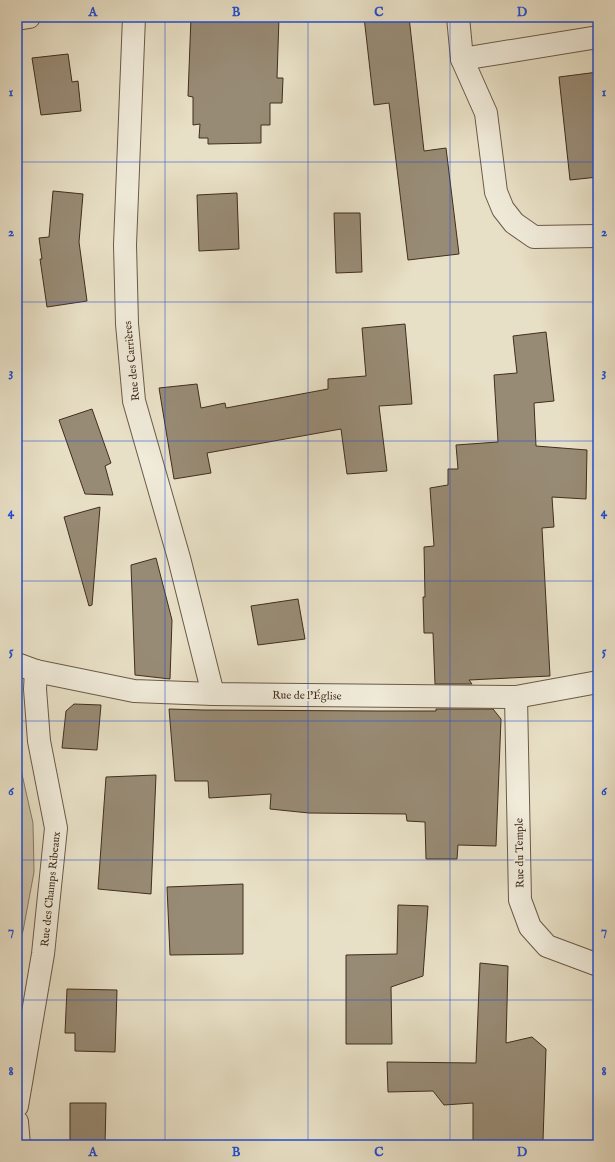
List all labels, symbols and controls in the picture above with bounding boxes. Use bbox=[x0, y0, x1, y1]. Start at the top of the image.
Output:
text: A bbox=[88, 4, 99, 21]
text: B bbox=[232, 4, 241, 21]
text: C bbox=[374, 4, 384, 21]
text: D bbox=[517, 4, 528, 21]
text: 1 bbox=[9, 84, 14, 101]
text: 1 bbox=[602, 84, 607, 101]
text: 2 bbox=[8, 224, 14, 241]
text: 2 bbox=[601, 224, 607, 241]
street label: Rue des Carrières bbox=[121, 320, 143, 402]
text: 3 bbox=[9, 364, 14, 381]
text: 3 bbox=[602, 364, 607, 381]
text: 4 bbox=[8, 504, 15, 521]
text: 4 bbox=[601, 504, 608, 521]
text: 5 bbox=[9, 643, 14, 660]
text: 5 bbox=[602, 643, 607, 660]
street label: Rue de l'Église bbox=[272, 688, 342, 704]
text: 6 bbox=[8, 783, 14, 800]
text: 6 bbox=[601, 783, 607, 800]
street label: Rue du Temple bbox=[512, 818, 528, 888]
street label: Rue des Champs Ribeaux bbox=[38, 830, 64, 947]
text: 7 bbox=[8, 923, 14, 940]
text: 7 bbox=[601, 923, 607, 940]
text: 8 bbox=[8, 1063, 14, 1080]
text: 8 bbox=[601, 1063, 607, 1080]
text: A bbox=[88, 1144, 99, 1161]
text: B bbox=[232, 1144, 241, 1161]
text: C bbox=[374, 1144, 384, 1161]
text: D bbox=[517, 1144, 528, 1161]

